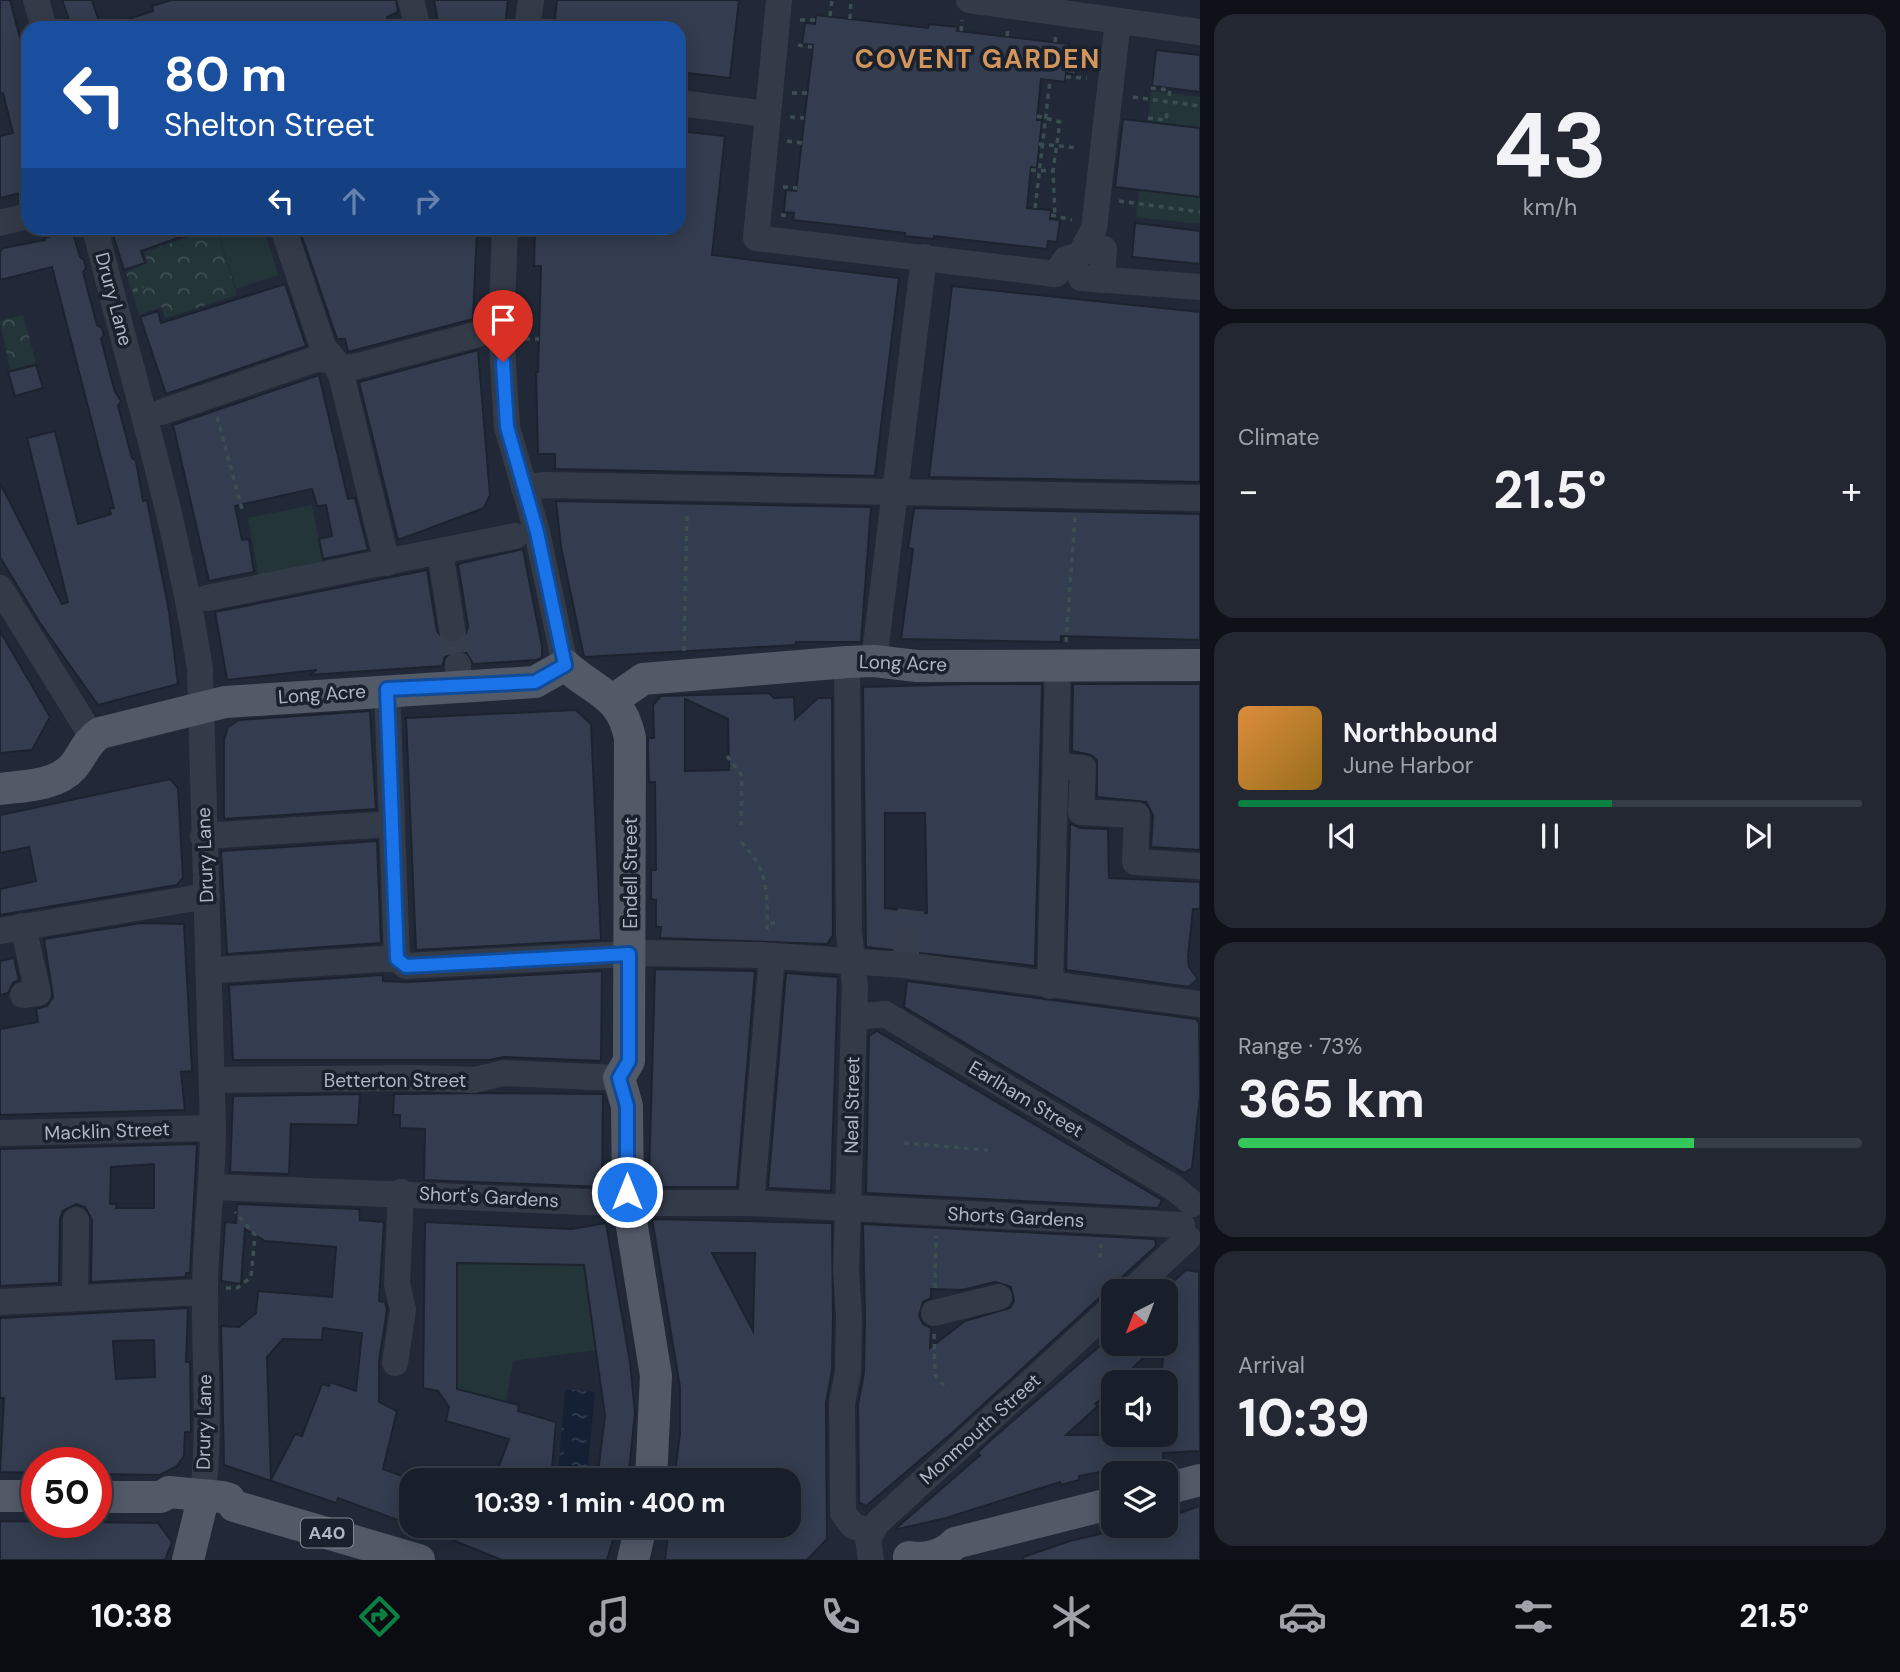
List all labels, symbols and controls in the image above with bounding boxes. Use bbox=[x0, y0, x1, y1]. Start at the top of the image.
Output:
text: 80 m bbox=[164, 42, 287, 106]
district label: COVENT GARDEN bbox=[855, 42, 1101, 76]
icon: left bbox=[49, 49, 140, 140]
text: 43 bbox=[1493, 87, 1607, 205]
text: Shelton Street bbox=[164, 104, 375, 146]
icon: left bbox=[262, 182, 300, 220]
icon: ahead bbox=[335, 182, 373, 220]
icon: right bbox=[408, 182, 446, 220]
text: km/h bbox=[1523, 192, 1577, 222]
street label: Drury Lane bbox=[90, 250, 138, 348]
pin bbox=[473, 290, 533, 362]
icon: arrive bbox=[484, 301, 522, 339]
text: Climate bbox=[1238, 422, 1320, 452]
text: 21.5° bbox=[1493, 456, 1607, 524]
text: − bbox=[1238, 466, 1259, 516]
text: + bbox=[1841, 466, 1862, 516]
street label: Long Acre bbox=[859, 649, 947, 677]
street label: Long Acre bbox=[277, 678, 367, 710]
text: Northbound bbox=[1343, 716, 1498, 750]
text: June Harbor bbox=[1343, 750, 1473, 780]
street label: Drury Lane bbox=[191, 807, 219, 903]
street label: Endell Street bbox=[618, 817, 643, 929]
icon: previous bbox=[1323, 817, 1361, 855]
icon: pause bbox=[1531, 817, 1569, 855]
icon: next bbox=[1739, 817, 1777, 855]
text: Range · 73% bbox=[1238, 1031, 1362, 1061]
street label: Earlham Street bbox=[964, 1055, 1088, 1143]
street label: Neal Street bbox=[839, 1056, 865, 1154]
text: 365 km bbox=[1238, 1065, 1425, 1133]
street label: Betterton Street bbox=[324, 1068, 466, 1093]
street label: Macklin Street bbox=[44, 1116, 170, 1146]
position arrow bbox=[590, 1155, 664, 1229]
street label: Short's Gardens bbox=[419, 1181, 559, 1213]
street label: Shorts Gardens bbox=[947, 1201, 1085, 1233]
north arrow bbox=[1101, 1279, 1178, 1356]
map controls bbox=[1101, 1279, 1178, 1538]
text: Arrival bbox=[1238, 1350, 1305, 1380]
street label: Monmouth Street bbox=[914, 1368, 1046, 1490]
button: sound bbox=[1101, 1370, 1178, 1447]
street label: Drury Lane bbox=[191, 1374, 217, 1470]
text: 10:39 bbox=[1238, 1384, 1370, 1452]
speed limit sign: 50 bbox=[21, 1447, 112, 1538]
button: layers bbox=[1101, 1461, 1178, 1538]
text: 10:39 · 1 min · 400 m bbox=[475, 1486, 725, 1520]
road number: A40 bbox=[301, 1518, 353, 1548]
icon: directions bbox=[355, 1592, 404, 1641]
icon: music bbox=[585, 1592, 634, 1641]
icon: phone bbox=[816, 1592, 865, 1641]
icon: climate bbox=[1047, 1592, 1096, 1641]
icon: car bbox=[1278, 1592, 1327, 1641]
icon: filters bbox=[1509, 1592, 1558, 1641]
text: 10:38 bbox=[91, 1595, 173, 1637]
text: 21.5° bbox=[1739, 1595, 1809, 1637]

